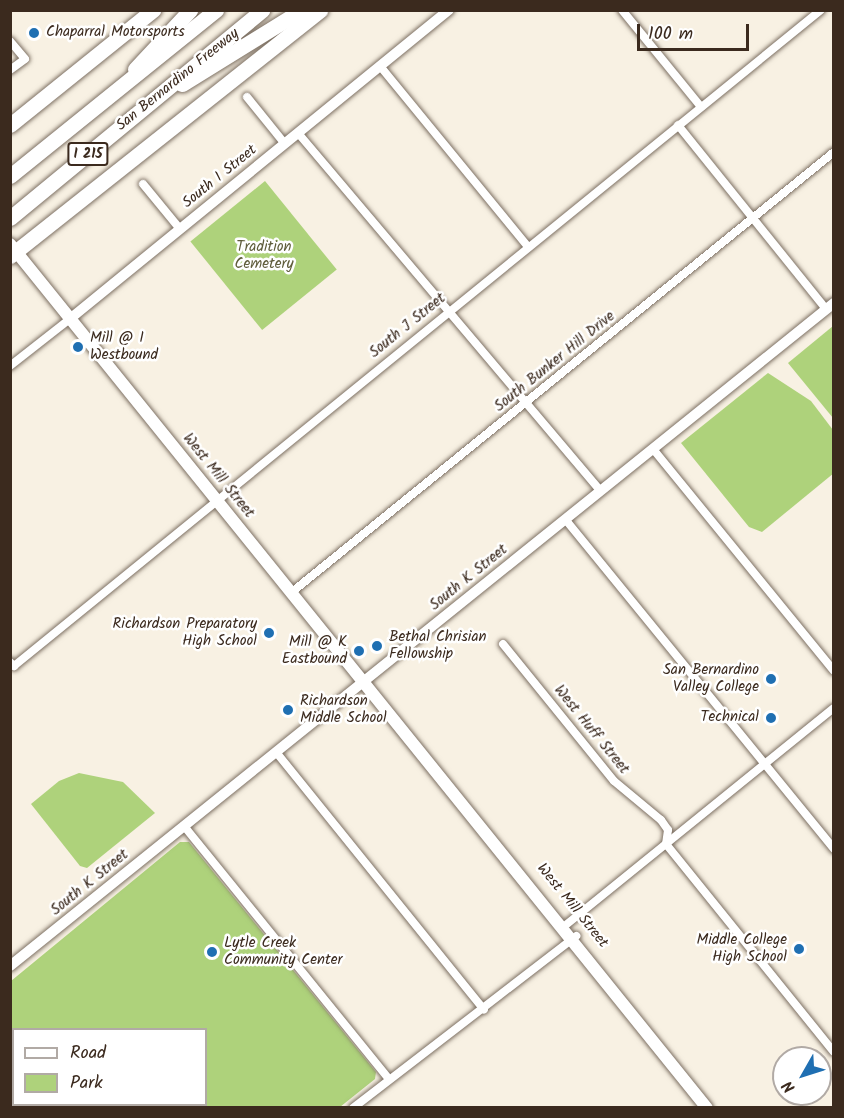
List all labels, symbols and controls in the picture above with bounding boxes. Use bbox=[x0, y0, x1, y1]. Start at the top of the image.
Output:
scale bar bbox=[640, 12, 752, 50]
text: 100 m bbox=[648, 20, 693, 49]
place label: Chaparral Motorsports bbox=[46, 24, 185, 42]
street label: San Bernardino Freeway bbox=[113, 25, 243, 135]
marker: Chaparral Motorsports bbox=[27, 26, 41, 40]
street label: South I Street bbox=[179, 142, 261, 212]
road number: I 215 bbox=[67, 143, 109, 165]
park label: Tradition Cemetery bbox=[235, 238, 293, 273]
street label: South J Street bbox=[366, 290, 450, 362]
street label: South Bunker Hill Drive bbox=[491, 308, 619, 416]
place label: Mill @ I Westbound bbox=[90, 329, 158, 364]
marker: Mill @ I Westbound bbox=[71, 340, 85, 354]
street label: West Mill Street bbox=[178, 430, 258, 522]
street label: South K Street bbox=[427, 541, 511, 615]
place label: Richardson Preparatory High School bbox=[113, 615, 257, 650]
marker: Richardson Preparatory High School bbox=[262, 626, 276, 640]
place label: Bethal Chrisian Fellowship bbox=[389, 628, 486, 663]
place label: Mill @ K Eastbound bbox=[282, 633, 347, 668]
marker: Bethal Chrisian Fellowship bbox=[370, 639, 384, 653]
marker: Mill @ K Eastbound bbox=[352, 644, 366, 658]
place label: San Bernardino Valley College bbox=[663, 661, 759, 696]
marker: San Bernardino Valley College bbox=[764, 672, 778, 686]
street label: West Huff Street bbox=[550, 682, 632, 778]
place label: Richardson Middle School bbox=[300, 692, 387, 727]
marker: Richardson Middle School bbox=[281, 703, 295, 717]
place label: Technical bbox=[701, 709, 759, 727]
marker: Technical bbox=[764, 711, 778, 725]
street label: South K Street bbox=[48, 846, 132, 920]
street label: West Mill Street bbox=[532, 860, 612, 952]
place label: Middle College High School bbox=[696, 931, 787, 966]
place label: Lytle Creek Community Center bbox=[224, 934, 343, 969]
marker: Middle College High School bbox=[792, 942, 806, 956]
marker: Lytle Creek Community Center bbox=[205, 945, 219, 959]
legend bbox=[12, 1028, 207, 1106]
text: Road bbox=[70, 1039, 106, 1068]
north arrow bbox=[772, 1046, 832, 1106]
text: Park bbox=[70, 1069, 103, 1098]
text: N bbox=[776, 1075, 802, 1098]

